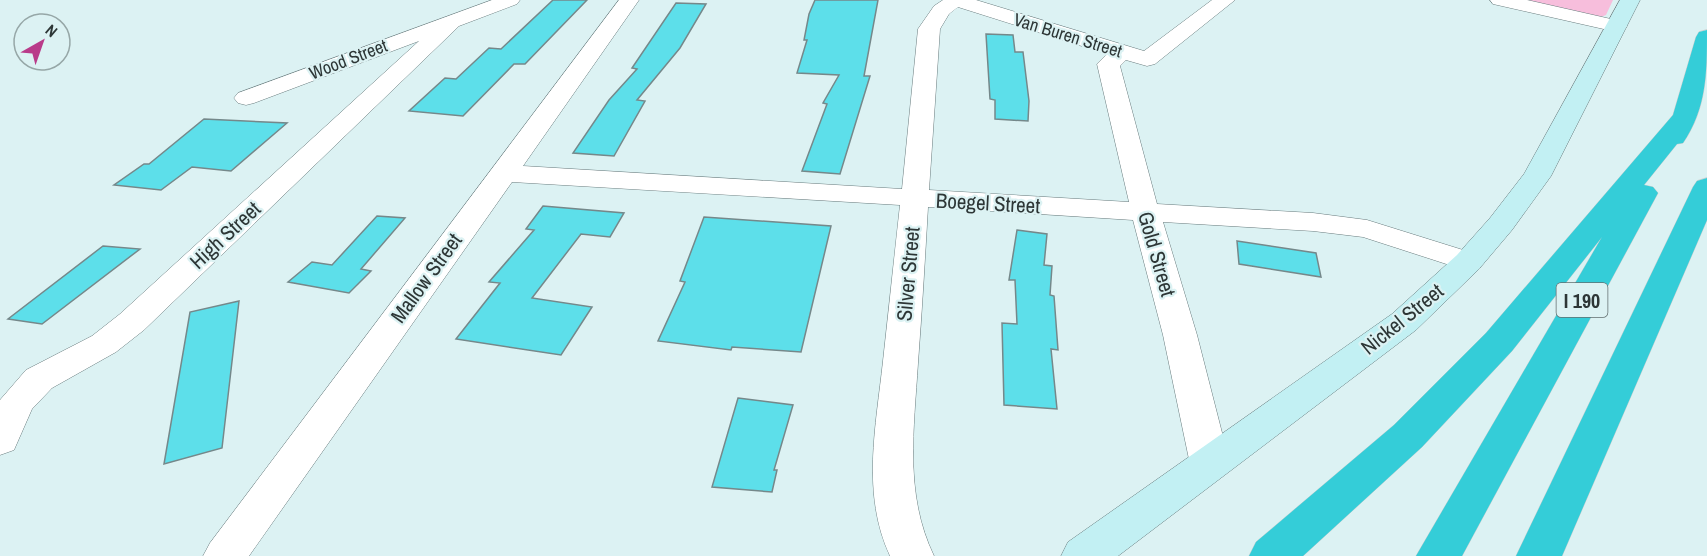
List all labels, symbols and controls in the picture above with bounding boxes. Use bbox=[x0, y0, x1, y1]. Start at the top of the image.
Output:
street label: Van Buren Street bbox=[1011, 7, 1125, 63]
north arrow bbox=[12, 12, 72, 72]
text: N bbox=[41, 19, 62, 42]
street label: Wood Street bbox=[305, 33, 391, 85]
street label: Boegel Street bbox=[935, 186, 1041, 220]
street label: High Street bbox=[183, 195, 267, 275]
street label: Gold Street bbox=[1131, 208, 1183, 300]
street label: Silver Street bbox=[889, 225, 927, 322]
street label: Mallow Street bbox=[384, 227, 469, 329]
street label: Nickel Street bbox=[1355, 277, 1450, 361]
road number: I 190 bbox=[1556, 283, 1608, 317]

